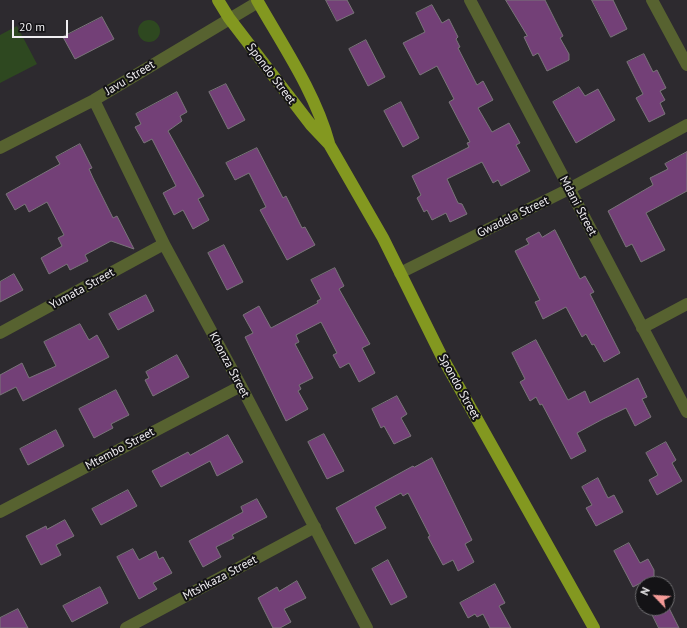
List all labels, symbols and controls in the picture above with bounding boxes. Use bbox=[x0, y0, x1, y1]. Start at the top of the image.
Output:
scale bar bbox=[14, 12, 70, 38]
text: 20 m bbox=[19, 19, 45, 34]
street label: Spondo Street bbox=[243, 41, 299, 107]
street label: Javu Street bbox=[102, 58, 158, 98]
street label: Mdani Street bbox=[556, 174, 600, 238]
street label: Gwadela Street bbox=[475, 193, 551, 241]
street label: Yumata Street bbox=[47, 265, 117, 313]
street label: Khonza Street bbox=[206, 330, 252, 400]
street label: Spondo Street bbox=[435, 352, 483, 422]
street label: Mtembo Street bbox=[83, 425, 157, 473]
street label: Mtshkaza Street bbox=[180, 552, 260, 604]
north arrow bbox=[635, 576, 675, 616]
text: N bbox=[637, 585, 653, 598]

